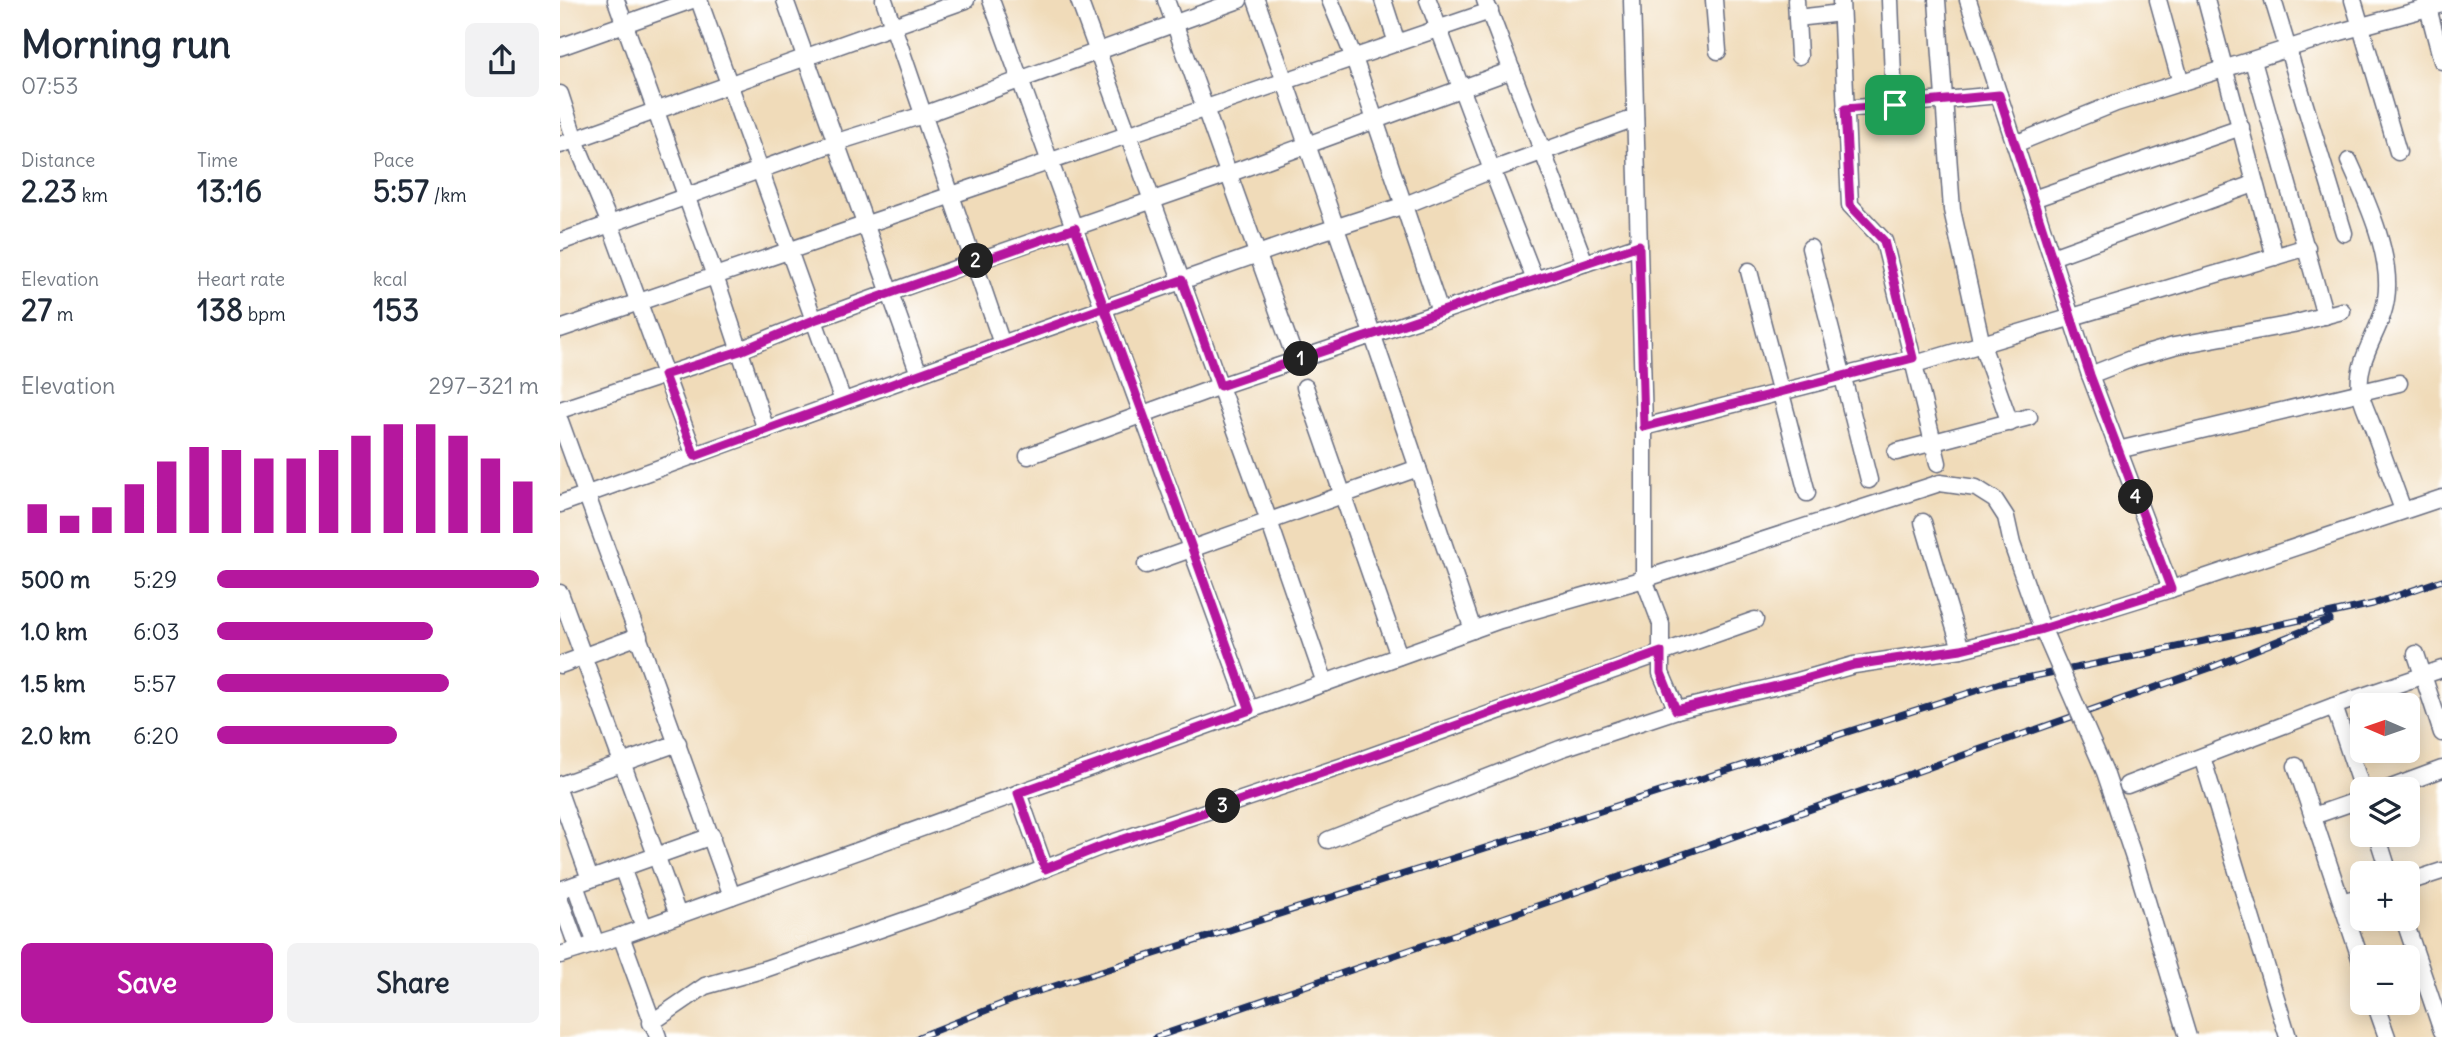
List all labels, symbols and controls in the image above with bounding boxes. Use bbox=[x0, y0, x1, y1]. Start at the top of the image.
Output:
text: Morning run bbox=[21, 21, 231, 68]
button: share bbox=[465, 23, 539, 97]
text: 07:53 bbox=[21, 71, 79, 100]
pin bbox=[1865, 75, 1925, 135]
icon: arrive bbox=[1876, 86, 1914, 124]
text: Distance bbox=[21, 148, 95, 172]
text: Time bbox=[197, 148, 238, 172]
text: Pace bbox=[373, 148, 414, 172]
text: 2.23 bbox=[21, 172, 77, 210]
text: 13:16 bbox=[197, 172, 262, 210]
text: 5:57 bbox=[373, 172, 429, 210]
text: km bbox=[77, 183, 108, 207]
text: /km bbox=[429, 183, 467, 207]
pin: 2 bbox=[958, 244, 994, 278]
text: 2 bbox=[970, 248, 981, 272]
text: Elevation bbox=[21, 267, 99, 291]
text: Heart rate bbox=[197, 267, 285, 291]
text: kcal bbox=[373, 267, 407, 291]
text: 27 bbox=[21, 291, 52, 329]
text: 138 bbox=[197, 291, 243, 329]
text: 153 bbox=[373, 291, 419, 329]
text: m bbox=[52, 302, 73, 326]
text: bpm bbox=[243, 302, 286, 326]
pin: 1 bbox=[1284, 342, 1318, 376]
text: 1 bbox=[1297, 346, 1304, 370]
text: Elevation bbox=[21, 371, 115, 400]
text: 297–321 m bbox=[428, 371, 539, 400]
pin: 4 bbox=[2118, 480, 2154, 514]
text: 4 bbox=[2130, 484, 2141, 508]
text: 500 m bbox=[21, 565, 90, 594]
text: 5:29 bbox=[133, 565, 177, 594]
text: 1.0 km bbox=[21, 617, 87, 646]
text: 6:03 bbox=[133, 617, 180, 646]
text: 1.5 km bbox=[21, 669, 86, 698]
text: 5:57 bbox=[133, 669, 176, 698]
north arrow bbox=[2350, 693, 2420, 763]
map controls bbox=[2350, 693, 2420, 1015]
text: 2.0 km bbox=[21, 721, 91, 750]
text: 6:20 bbox=[133, 721, 179, 750]
button: layers bbox=[2350, 777, 2420, 847]
pin: 3 bbox=[1206, 788, 1240, 824]
text: 3 bbox=[1217, 793, 1228, 817]
button: + bbox=[2350, 861, 2420, 931]
button: Save bbox=[21, 943, 273, 1023]
button: Share bbox=[287, 943, 539, 1023]
button: − bbox=[2350, 945, 2420, 1015]

